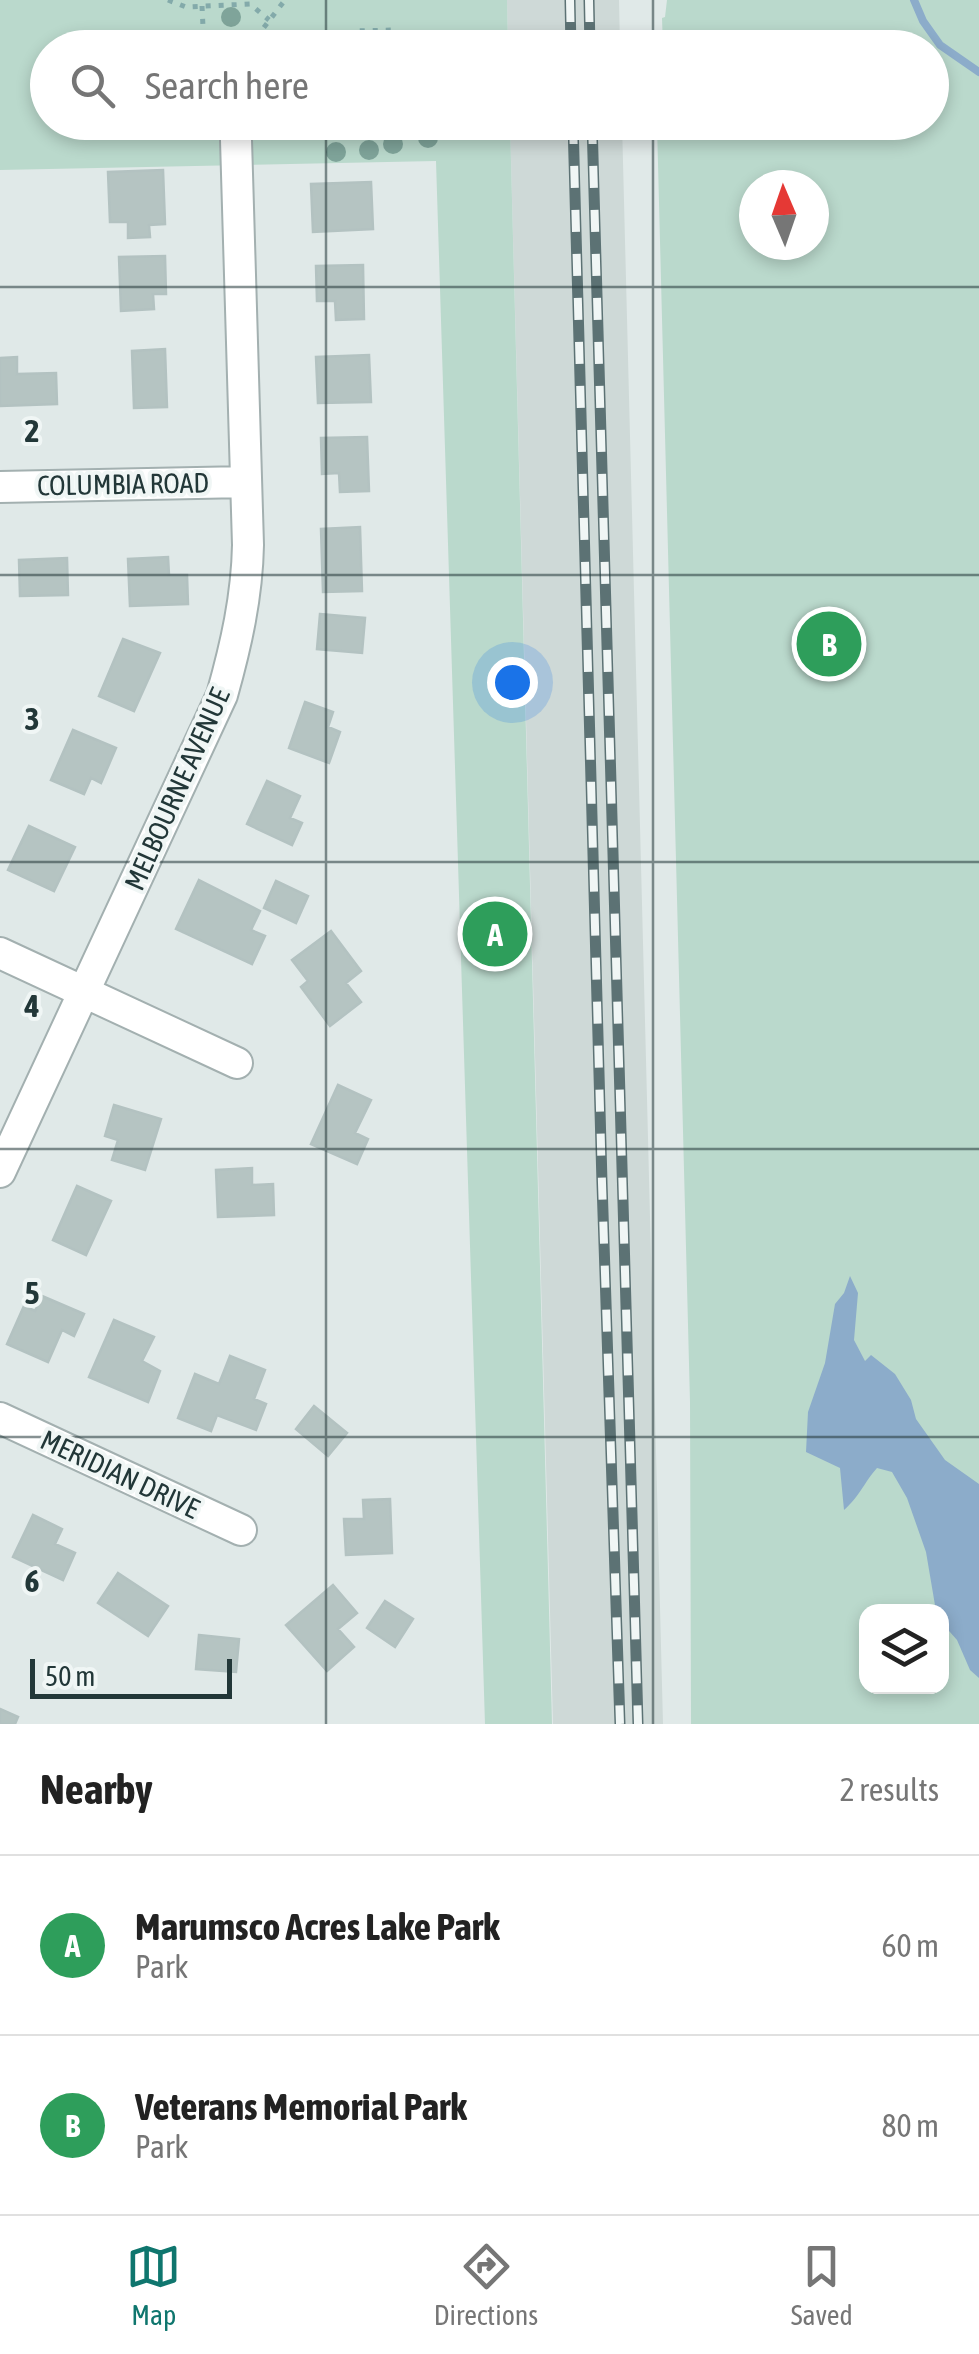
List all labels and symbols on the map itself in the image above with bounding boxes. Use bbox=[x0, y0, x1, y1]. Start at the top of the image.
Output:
north arrow bbox=[739, 170, 829, 260]
text: 2 bbox=[24, 412, 40, 449]
street label: COLUMBIA ROAD bbox=[37, 467, 209, 501]
pin: B bbox=[796, 606, 862, 682]
your location bbox=[487, 657, 538, 708]
street label: MELBOURNE AVENUE bbox=[118, 683, 236, 895]
text: 3 bbox=[24, 700, 40, 737]
pin: A bbox=[462, 896, 528, 972]
text: 4 bbox=[23, 987, 40, 1024]
text: 5 bbox=[24, 1274, 40, 1311]
street label: MERIDIAN DRIVE bbox=[36, 1423, 204, 1525]
text: 6 bbox=[24, 1562, 40, 1599]
scale bar bbox=[30, 1654, 232, 1698]

